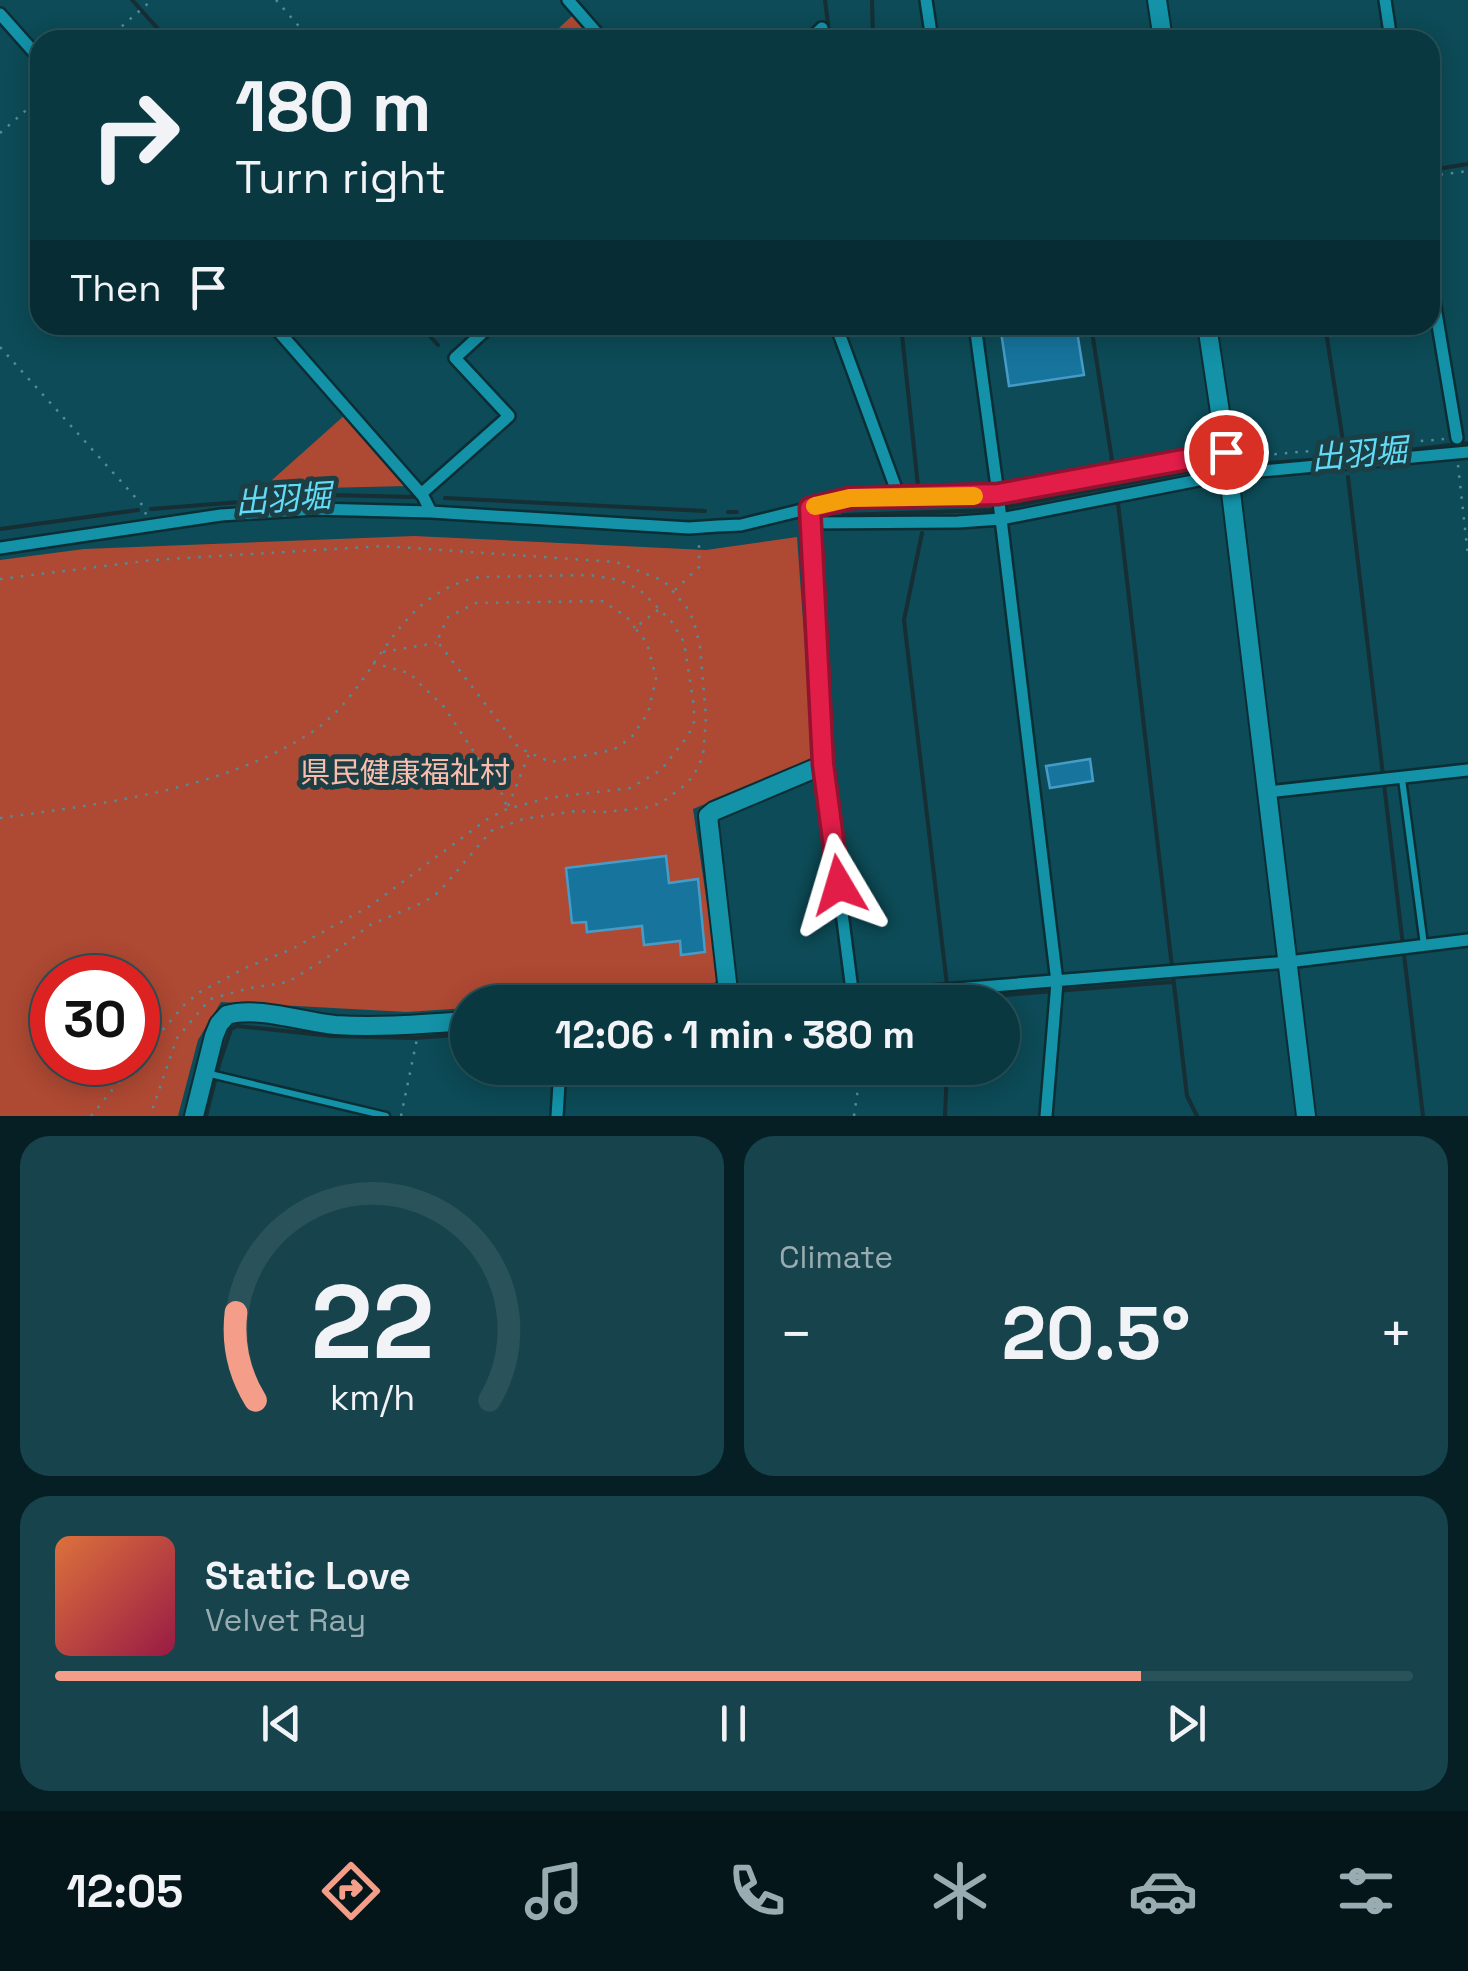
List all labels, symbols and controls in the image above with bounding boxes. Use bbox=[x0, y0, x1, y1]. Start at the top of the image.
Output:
text: 180 m bbox=[235, 62, 432, 151]
icon: right bbox=[70, 70, 200, 200]
text: Turn right bbox=[235, 149, 446, 206]
icon: arrive bbox=[181, 260, 236, 315]
text: Then bbox=[70, 264, 161, 312]
pin bbox=[1184, 410, 1269, 495]
icon: arrive bbox=[1199, 425, 1254, 480]
water label: 出羽堀 bbox=[1309, 429, 1414, 478]
water label: 出羽堀 bbox=[234, 475, 337, 522]
park label: 県民健康福祉村 bbox=[300, 753, 510, 792]
position arrow bbox=[787, 833, 891, 937]
speed limit sign: 30 bbox=[30, 955, 160, 1085]
text: 12:06 · 1 min · 380 m bbox=[555, 1011, 915, 1059]
text: Climate bbox=[779, 1237, 893, 1277]
text: 22 bbox=[310, 1256, 434, 1388]
text: 20.5° bbox=[1001, 1285, 1191, 1381]
text: − bbox=[779, 1299, 813, 1369]
text: + bbox=[1379, 1299, 1413, 1369]
text: km/h bbox=[329, 1375, 415, 1420]
text: Static Love bbox=[205, 1552, 411, 1600]
text: Velvet Ray bbox=[205, 1600, 366, 1640]
icon: previous bbox=[254, 1696, 309, 1751]
icon: pause bbox=[706, 1696, 761, 1751]
icon: next bbox=[1159, 1696, 1214, 1751]
icon: directions bbox=[316, 1856, 386, 1926]
icon: music bbox=[519, 1856, 589, 1926]
icon: phone bbox=[722, 1856, 792, 1926]
icon: climate bbox=[925, 1856, 995, 1926]
icon: car bbox=[1128, 1856, 1198, 1926]
icon: filters bbox=[1331, 1856, 1401, 1926]
text: 12:05 bbox=[67, 1863, 183, 1920]

